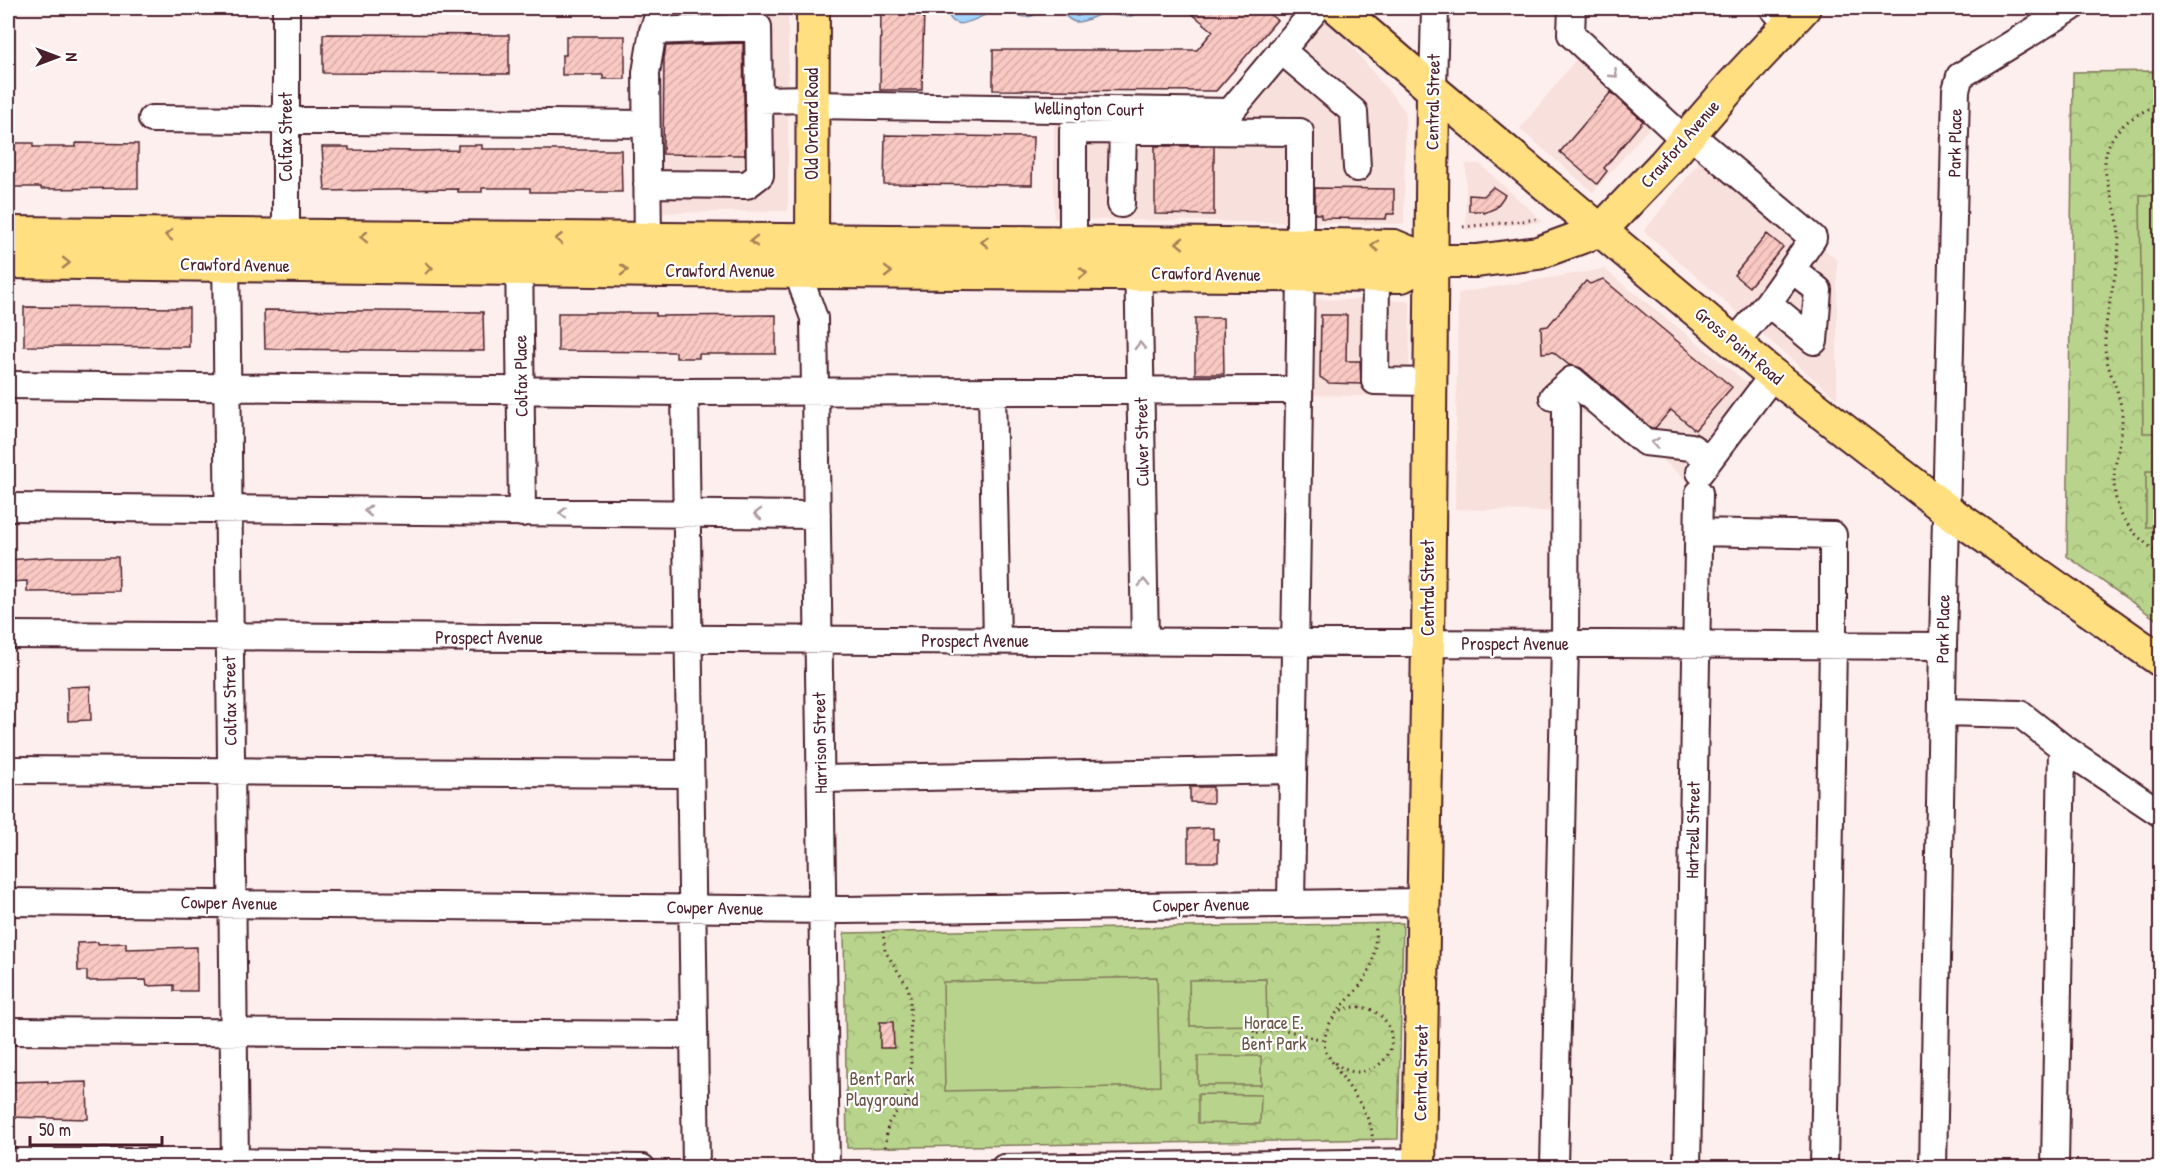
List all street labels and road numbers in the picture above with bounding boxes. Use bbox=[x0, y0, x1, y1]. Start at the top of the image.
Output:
street label: Central Street bbox=[1419, 53, 1446, 150]
street label: Old Orchard Road bbox=[799, 68, 824, 180]
street label: Colfax Street bbox=[273, 91, 298, 182]
street label: Crawford Avenue bbox=[1634, 94, 1725, 193]
street label: Wellington Court bbox=[1034, 95, 1145, 122]
street label: Park Place bbox=[1941, 108, 1968, 178]
street label: Crawford Avenue bbox=[180, 251, 290, 278]
street label: Crawford Avenue bbox=[665, 258, 775, 283]
street label: Crawford Avenue bbox=[1151, 260, 1261, 287]
street label: Gross Point Road bbox=[1690, 301, 1789, 390]
street label: Colfax Place bbox=[507, 335, 534, 417]
street label: Culver Street bbox=[1128, 396, 1155, 487]
street label: Central Street bbox=[1415, 539, 1440, 636]
street label: Park Place bbox=[1929, 594, 1956, 664]
street label: Prospect Avenue bbox=[435, 625, 543, 650]
street label: Prospect Avenue bbox=[921, 628, 1029, 653]
street label: Prospect Avenue bbox=[1461, 631, 1569, 656]
street label: Colfax Street bbox=[216, 655, 243, 746]
street label: Harrison Street bbox=[806, 691, 833, 794]
street label: Hartzell Street bbox=[1679, 780, 1706, 879]
street label: Cowper Avenue bbox=[180, 889, 278, 916]
street label: Cowper Avenue bbox=[1152, 891, 1250, 918]
street label: Cowper Avenue bbox=[666, 894, 764, 921]
street label: Central Street bbox=[1407, 1024, 1434, 1121]

